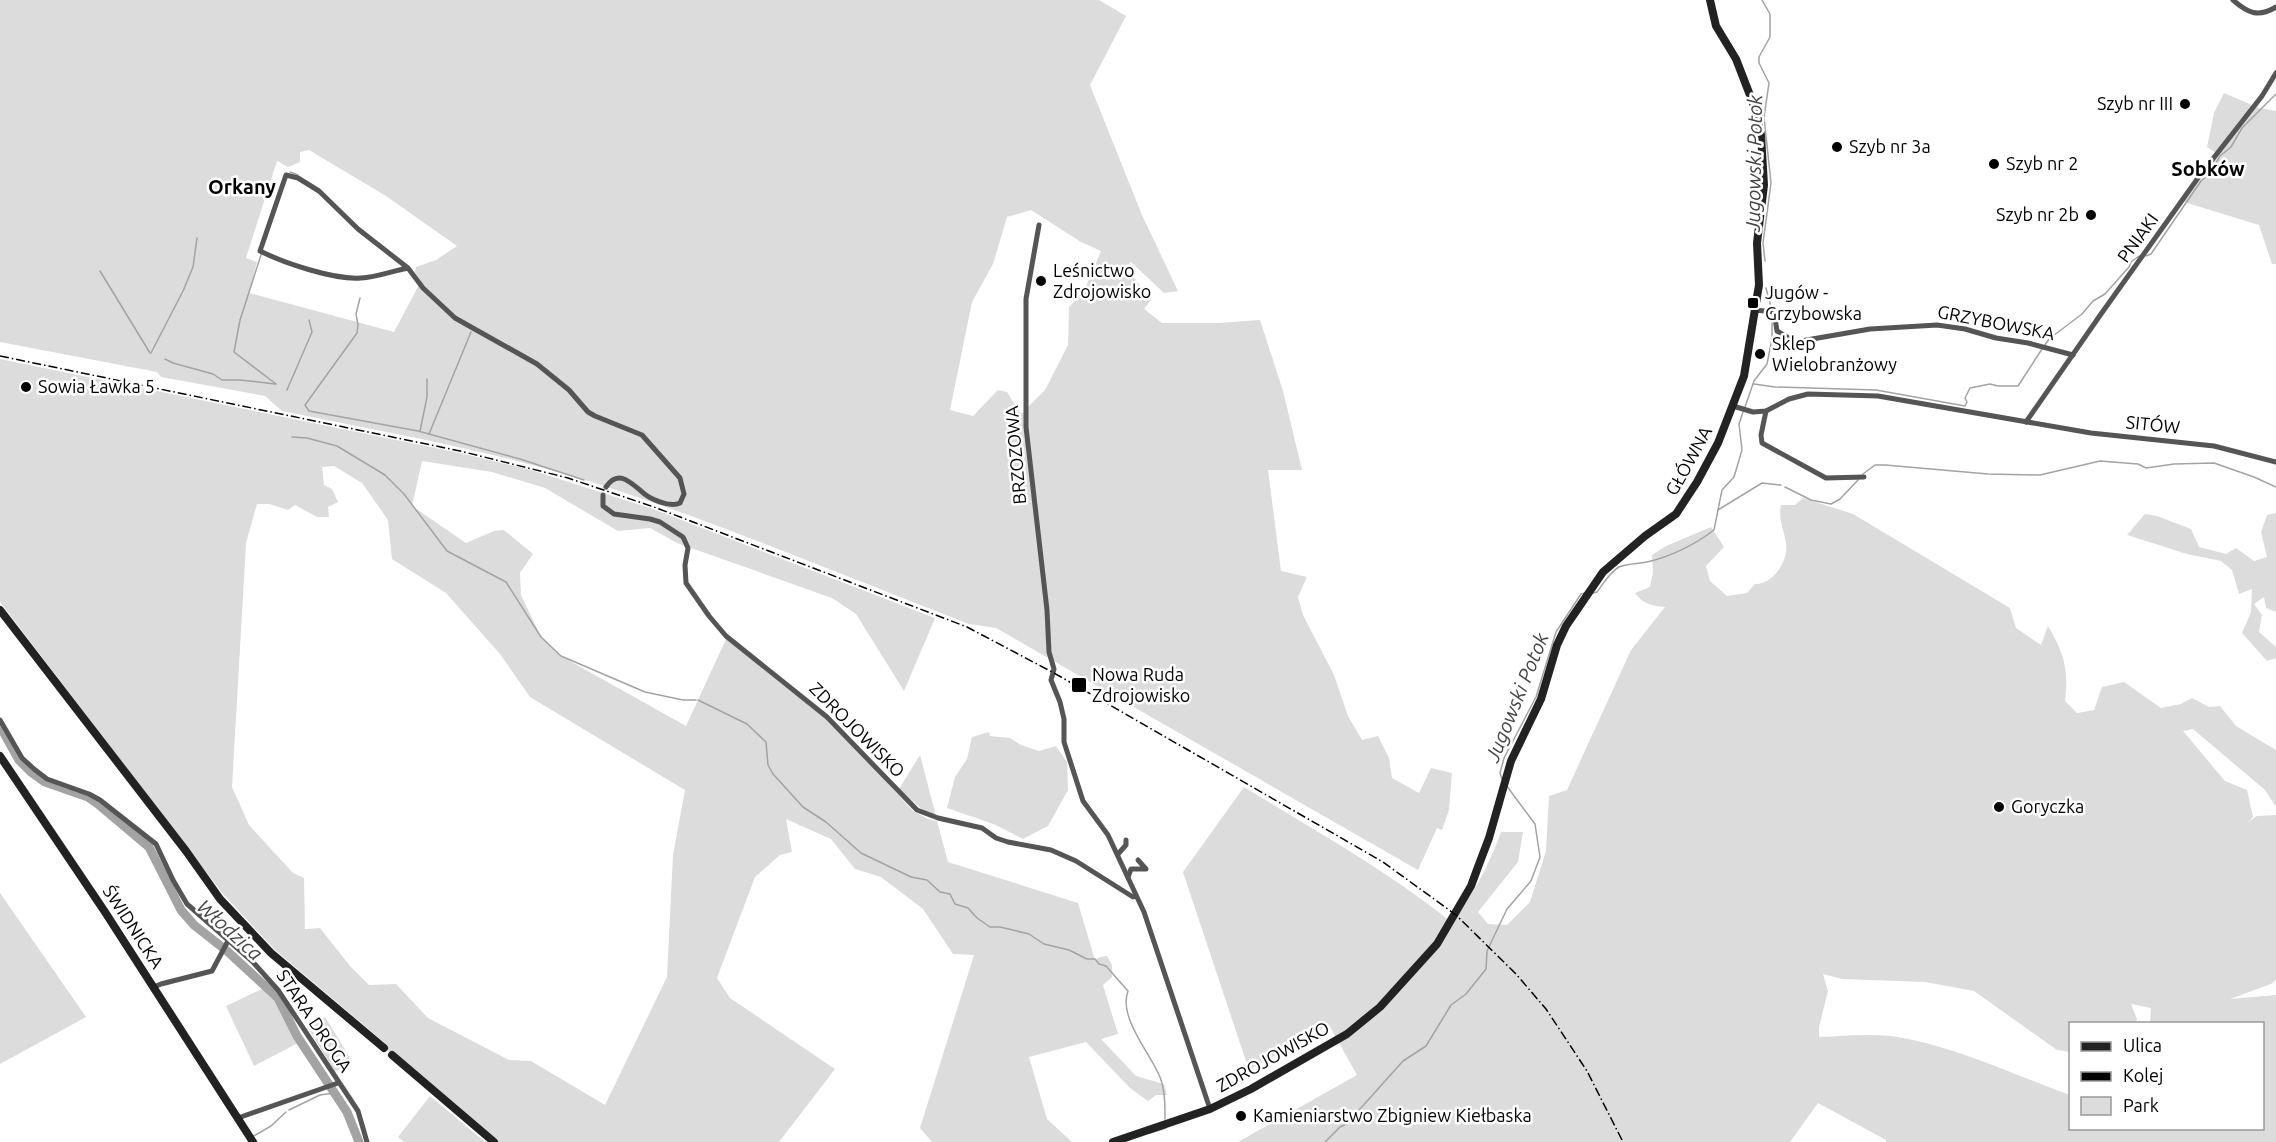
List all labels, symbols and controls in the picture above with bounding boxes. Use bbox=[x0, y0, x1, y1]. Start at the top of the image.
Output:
place label: Szyb nr III bbox=[2097, 93, 2173, 113]
water label: Jugowski Potok bbox=[1741, 94, 1766, 233]
marker: Szyb nr III bbox=[2178, 97, 2192, 111]
place label: Szyb nr 3a bbox=[1849, 136, 1931, 156]
marker: Szyb nr 3a bbox=[1830, 140, 1844, 154]
place label: Szyb nr 2 bbox=[2006, 153, 2078, 173]
marker: Szyb nr 2 bbox=[1987, 157, 2001, 171]
district label: Sobków bbox=[2171, 157, 2245, 180]
district label: Orkany bbox=[208, 175, 276, 198]
place label: Szyb nr 2b bbox=[1996, 204, 2079, 224]
marker: Szyb nr 2b bbox=[2084, 208, 2098, 222]
street label: PNIAKI bbox=[2113, 209, 2162, 266]
place label: Leśnictwo Zdrojowisko bbox=[1053, 260, 1151, 301]
marker: Leśnictwo Zdrojowisko bbox=[1034, 274, 1048, 288]
place label: Jugów - Grzybowska bbox=[1765, 282, 1862, 323]
marker: Jugów - Grzybowska bbox=[1746, 296, 1760, 310]
street label: GRZYBOWSKA bbox=[1936, 301, 2057, 343]
place label: Sklep Wielobranżowy bbox=[1772, 333, 1897, 374]
marker: Sklep Wielobranżowy bbox=[1753, 347, 1767, 361]
place label: Sowia Ławka 5 bbox=[38, 376, 155, 396]
marker: Sowia Ławka 5 bbox=[19, 380, 33, 394]
street label: BRZOZOWA bbox=[1001, 405, 1029, 505]
street label: SITÓW bbox=[2125, 410, 2182, 437]
street label: GŁÓWNA bbox=[1660, 422, 1715, 499]
water label: Jugowski Potok bbox=[1480, 628, 1553, 766]
place label: Nowa Ruda Zdrojowisko bbox=[1092, 664, 1190, 705]
marker: Nowa Ruda Zdrojowisko bbox=[1070, 676, 1088, 694]
street label: ZDROJOWISKO bbox=[806, 678, 909, 781]
place label: Goryczka bbox=[2011, 796, 2084, 816]
marker: Goryczka bbox=[1992, 800, 2006, 814]
street label: ŚWIDNICKA bbox=[100, 881, 169, 972]
water label: Włodzica bbox=[193, 894, 268, 965]
street label: STARA DROGA bbox=[273, 965, 357, 1076]
street label: ZDROJOWISKO bbox=[1213, 1017, 1332, 1095]
legend bbox=[2069, 1022, 2264, 1130]
text: Ulica bbox=[2123, 1035, 2162, 1055]
text: Kolej bbox=[2123, 1065, 2163, 1085]
text: Park bbox=[2123, 1095, 2159, 1115]
place label: Kamieniarstwo Zbigniew Kiełbaska bbox=[1253, 1105, 1532, 1125]
marker: Kamieniarstwo Zbigniew Kiełbaska bbox=[1234, 1109, 1248, 1123]

